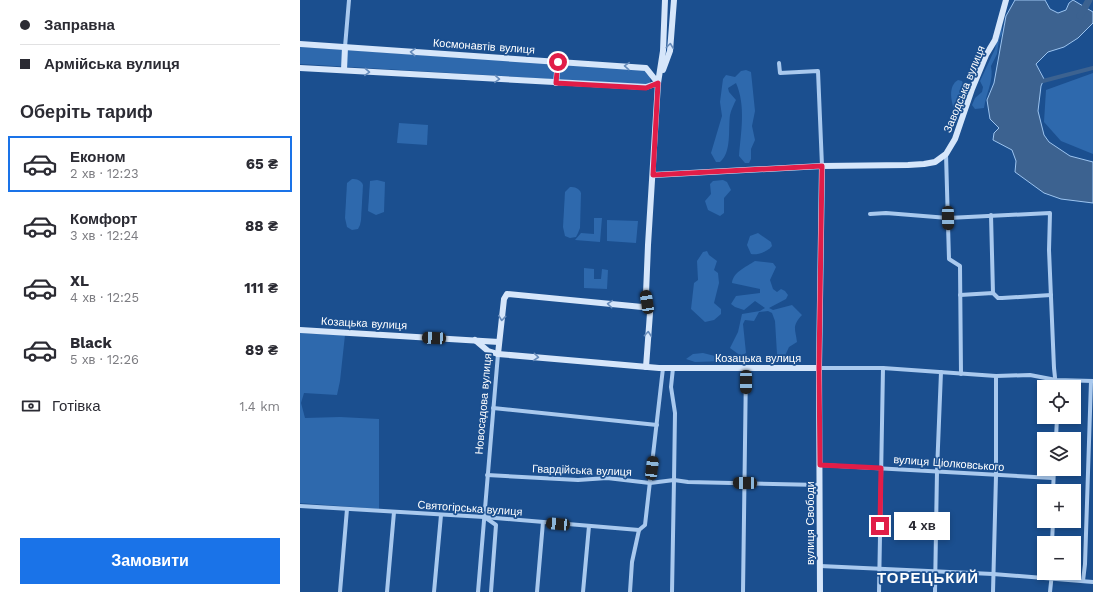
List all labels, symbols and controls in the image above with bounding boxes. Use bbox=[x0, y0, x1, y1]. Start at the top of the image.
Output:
text: Заправна bbox=[44, 16, 115, 34]
street label: Космонавтів вулиця bbox=[433, 36, 535, 57]
one-way arrow bbox=[665, 43, 674, 49]
street label: Заводська вулиця bbox=[941, 44, 988, 135]
one-way arrow bbox=[410, 47, 416, 56]
route start bbox=[549, 53, 567, 71]
text: Армійська вулиця bbox=[44, 55, 180, 73]
one-way arrow bbox=[624, 62, 630, 71]
one-way arrow bbox=[364, 67, 370, 76]
one-way arrow bbox=[494, 75, 500, 84]
text: Оберіть тариф bbox=[20, 101, 153, 122]
icon: car bbox=[22, 146, 58, 182]
text: Економ bbox=[70, 148, 126, 166]
text: 65 ₴ bbox=[246, 155, 278, 173]
text: 2 хв · 12:23 bbox=[70, 166, 139, 181]
car bbox=[942, 206, 954, 230]
icon: car bbox=[22, 208, 58, 244]
text: Комфорт bbox=[70, 210, 137, 228]
text: 88 ₴ bbox=[245, 217, 278, 235]
text: 3 хв · 12:24 bbox=[70, 228, 139, 243]
icon: car bbox=[22, 270, 58, 306]
text: XL bbox=[70, 272, 89, 290]
text: 111 ₴ bbox=[244, 279, 278, 297]
car bbox=[639, 289, 655, 315]
text: 4 хв · 12:25 bbox=[70, 290, 139, 305]
one-way arrow bbox=[607, 300, 613, 309]
street label: Козацька вулиця bbox=[321, 315, 407, 332]
one-way arrow bbox=[497, 315, 506, 321]
car bbox=[422, 331, 446, 345]
one-way arrow bbox=[644, 331, 653, 337]
icon: car bbox=[22, 332, 58, 368]
text: Black bbox=[70, 334, 112, 352]
text: 89 ₴ bbox=[245, 341, 278, 359]
text: 5 хв · 12:26 bbox=[70, 352, 139, 367]
street label: Козацька вулиця bbox=[715, 352, 801, 365]
street label: Новосадова вулиця bbox=[473, 353, 494, 455]
one-way arrow bbox=[533, 353, 539, 362]
car bbox=[740, 370, 752, 394]
map controls bbox=[1037, 380, 1081, 580]
button: locate bbox=[1037, 380, 1081, 424]
icon: cash bbox=[20, 395, 42, 417]
text: Готівка bbox=[52, 397, 101, 415]
text: 1.4 km bbox=[239, 399, 280, 414]
button: layers bbox=[1037, 432, 1081, 476]
street label: вулиця Ціолковського bbox=[893, 453, 1005, 474]
car bbox=[645, 455, 659, 481]
street label: Гвардійська вулиця bbox=[532, 462, 632, 479]
car bbox=[733, 477, 757, 489]
street label: вулиця Свободи bbox=[804, 481, 817, 565]
button: + bbox=[1037, 484, 1081, 528]
street label: Святогірська вулиця bbox=[417, 498, 523, 519]
callout: 4 хв bbox=[894, 512, 950, 540]
car bbox=[546, 517, 570, 531]
route end bbox=[871, 517, 889, 535]
text: 4 хв bbox=[908, 518, 936, 533]
button: − bbox=[1037, 536, 1081, 580]
button: Замовити bbox=[20, 538, 280, 584]
district label: ТОРЕЦЬКИЙ bbox=[877, 569, 979, 587]

